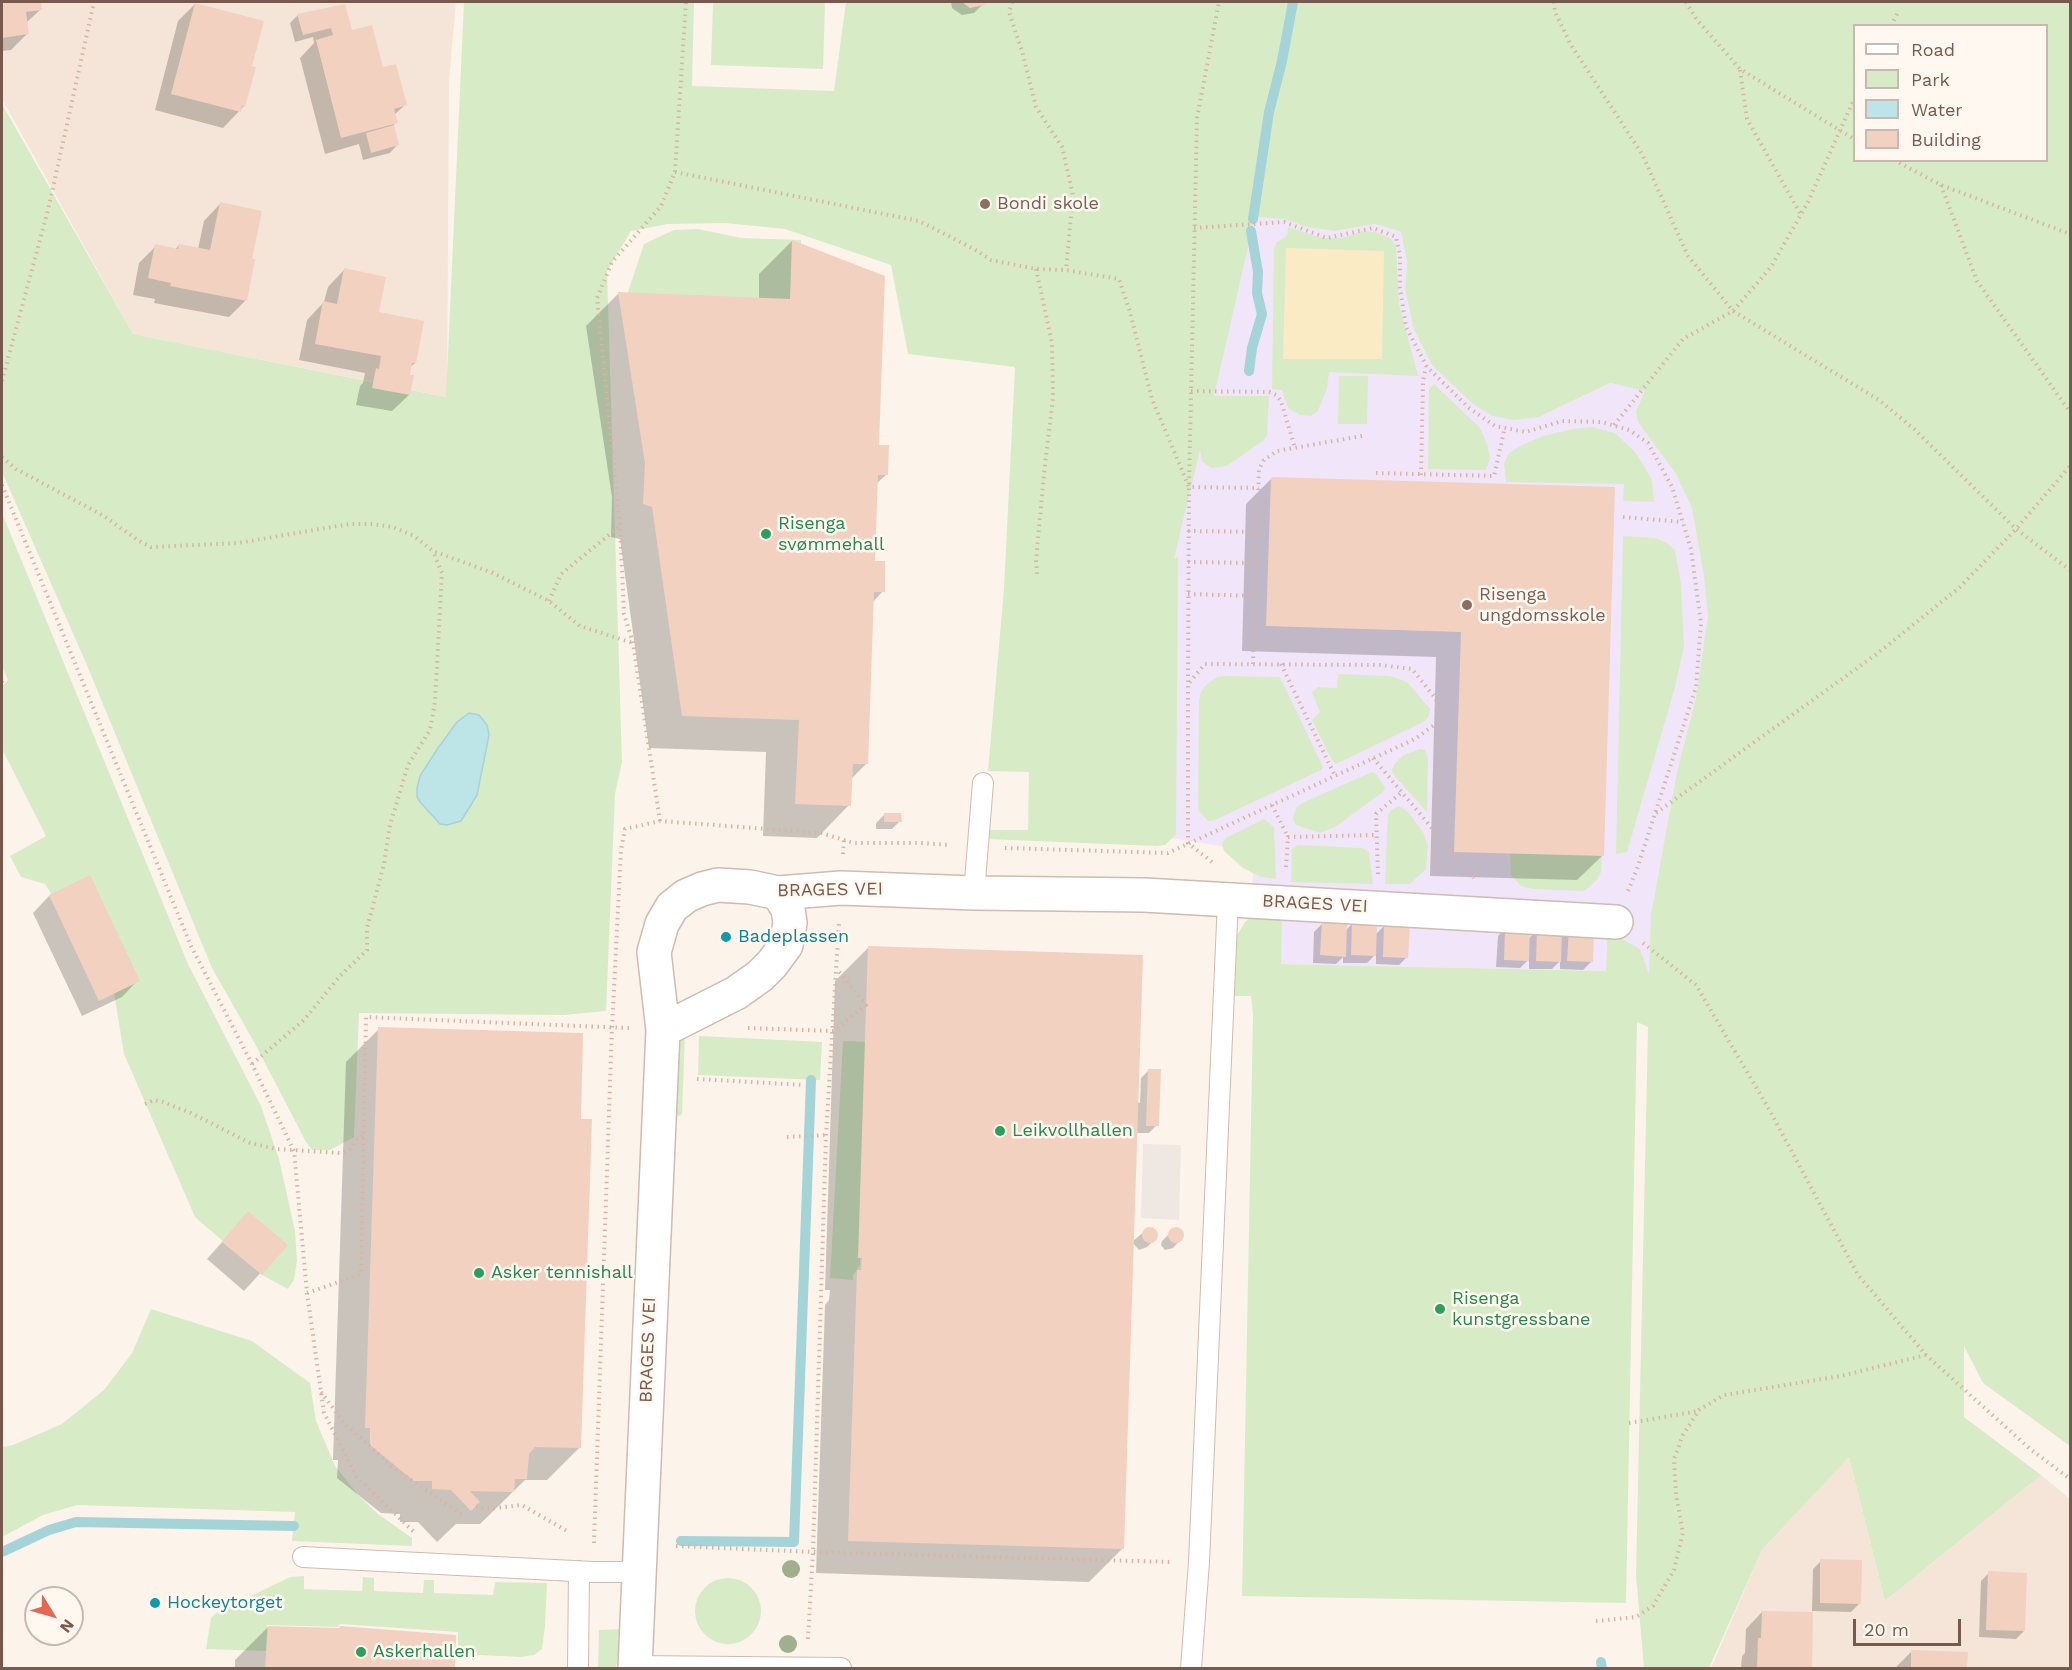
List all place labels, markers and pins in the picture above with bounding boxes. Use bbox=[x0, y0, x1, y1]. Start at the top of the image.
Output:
place label: Bondi skole bbox=[997, 193, 1099, 215]
marker: Bondi skole bbox=[978, 197, 992, 211]
place label: Risenga svømmehall bbox=[778, 513, 884, 556]
marker: Risenga svømmehall bbox=[759, 527, 773, 541]
place label: Risenga ungdomsskole bbox=[1479, 584, 1606, 626]
marker: Risenga ungdomsskole bbox=[1460, 598, 1474, 612]
place label: Badeplassen bbox=[738, 926, 849, 948]
marker: Badeplassen bbox=[719, 930, 733, 944]
place label: Leikvollhallen bbox=[1012, 1120, 1133, 1142]
marker: Leikvollhallen bbox=[993, 1124, 1007, 1138]
place label: Asker tennishall bbox=[491, 1262, 633, 1284]
marker: Asker tennishall bbox=[472, 1266, 486, 1280]
place label: Risenga kunstgressbane bbox=[1452, 1288, 1590, 1330]
marker: Risenga kunstgressbane bbox=[1433, 1302, 1447, 1316]
place label: Hockeytorget bbox=[167, 1592, 283, 1614]
marker: Hockeytorget bbox=[148, 1596, 162, 1610]
place label: Askerhallen bbox=[373, 1641, 476, 1663]
marker: Askerhallen bbox=[354, 1645, 368, 1659]

